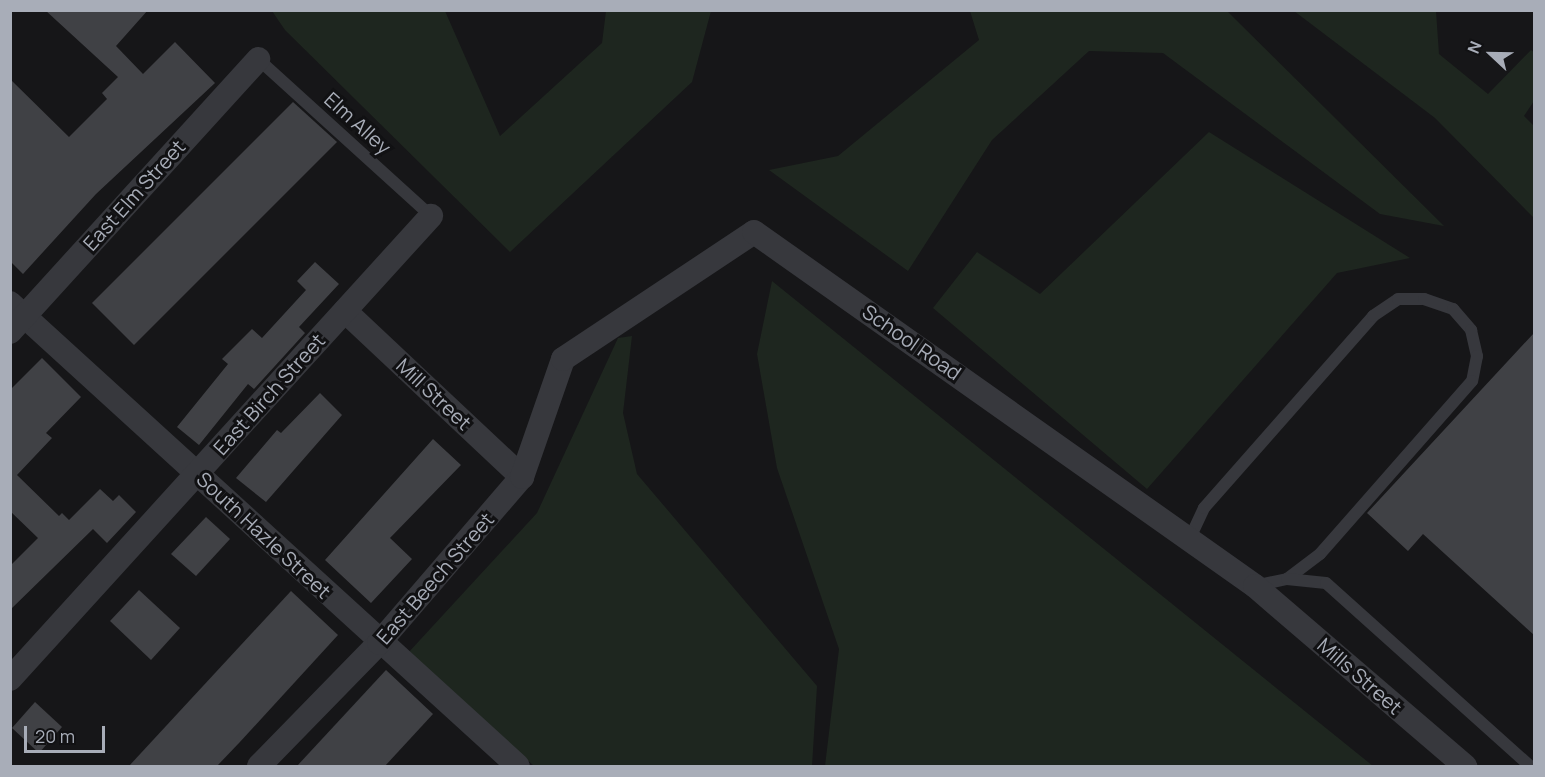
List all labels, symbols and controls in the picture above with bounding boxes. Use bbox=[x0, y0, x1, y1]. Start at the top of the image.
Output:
north arrow bbox=[1461, 24, 1521, 84]
text: N bbox=[1462, 38, 1487, 57]
street label: Elm Alley bbox=[320, 87, 396, 159]
street label: East Elm Street bbox=[78, 135, 190, 255]
street label: School Road bbox=[858, 299, 966, 385]
street label: East Birch Street bbox=[208, 329, 330, 459]
street label: Mill Street bbox=[392, 353, 476, 435]
street label: South Hazle Street bbox=[192, 467, 336, 603]
street label: East Beech Street bbox=[371, 507, 499, 649]
street label: Mills Street bbox=[1313, 633, 1407, 719]
scale bar bbox=[27, 714, 108, 752]
text: 20 m bbox=[35, 724, 75, 748]

